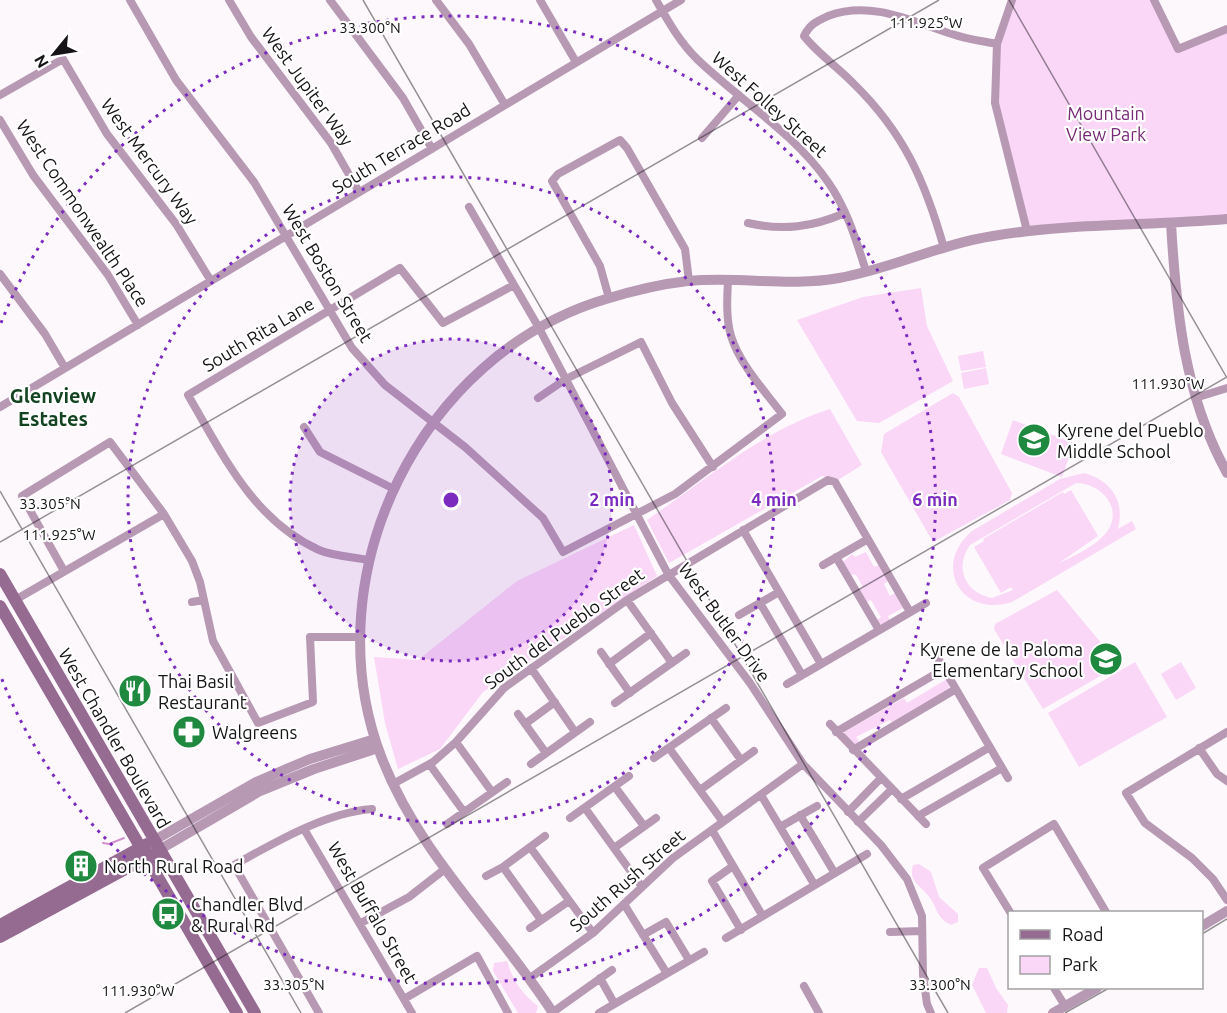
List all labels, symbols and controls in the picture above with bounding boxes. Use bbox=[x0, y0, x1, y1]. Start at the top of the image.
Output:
text: 111.925°W bbox=[889, 14, 963, 31]
text: 33.300°N bbox=[339, 19, 401, 36]
street label: West Jupiter Way bbox=[258, 23, 358, 149]
north arrow bbox=[24, 24, 84, 84]
street label: West Folley Street bbox=[708, 47, 832, 161]
text: N bbox=[30, 52, 52, 71]
street label: West Mercury Way bbox=[98, 94, 203, 228]
street label: South Terrace Road bbox=[328, 99, 474, 197]
park label: Mountain View Park bbox=[1066, 103, 1146, 144]
street label: West Commonwealth Place bbox=[13, 116, 153, 310]
street label: West Boston Street bbox=[279, 200, 377, 346]
street label: South Rita Lane bbox=[199, 293, 317, 375]
text: 111.930°W bbox=[1131, 375, 1205, 392]
district label: Glenview Estates bbox=[10, 384, 97, 430]
place label: Kyrene del Pueblo Middle School bbox=[1057, 420, 1204, 461]
school or university icon: Kyrene del Pueblo Middle School bbox=[1016, 422, 1052, 458]
text: 2 min bbox=[589, 489, 635, 509]
text: 4 min bbox=[751, 489, 797, 509]
text: 6 min bbox=[912, 489, 958, 509]
centre of rings bbox=[441, 490, 461, 510]
text: 33.305°N bbox=[19, 495, 81, 512]
text: 111.925°W bbox=[22, 526, 96, 543]
street label: West Butler Drive bbox=[675, 559, 775, 685]
street label: South del Pueblo Street bbox=[480, 563, 648, 693]
place label: Kyrene de la Paloma Elementary School bbox=[920, 639, 1083, 680]
school or university icon: Kyrene de la Paloma Elementary School bbox=[1088, 641, 1124, 677]
street label: West Chandler Boulevard bbox=[55, 644, 175, 832]
place label: Thai Basil Restaurant bbox=[158, 671, 247, 712]
restaurant icon: Thai Basil Restaurant bbox=[117, 673, 153, 709]
pharmacy icon: Walgreens bbox=[171, 714, 207, 750]
place label: Walgreens bbox=[212, 722, 298, 742]
street label: South Rush Street bbox=[565, 825, 689, 935]
street label: West Buffalo Street bbox=[324, 838, 422, 986]
building icon: North Rural Road bbox=[63, 848, 99, 884]
place label: North Rural Road bbox=[104, 856, 244, 876]
place label: Chandler Blvd & Rural Rd bbox=[191, 894, 303, 935]
bus stop icon: Chandler Blvd & Rural Rd bbox=[150, 896, 186, 932]
legend bbox=[1008, 911, 1203, 989]
text: Road bbox=[1062, 924, 1104, 944]
text: Park bbox=[1062, 954, 1098, 974]
text: 33.305°N bbox=[263, 976, 325, 993]
text: 33.300°N bbox=[909, 976, 971, 993]
text: 111.930°W bbox=[101, 982, 175, 999]

